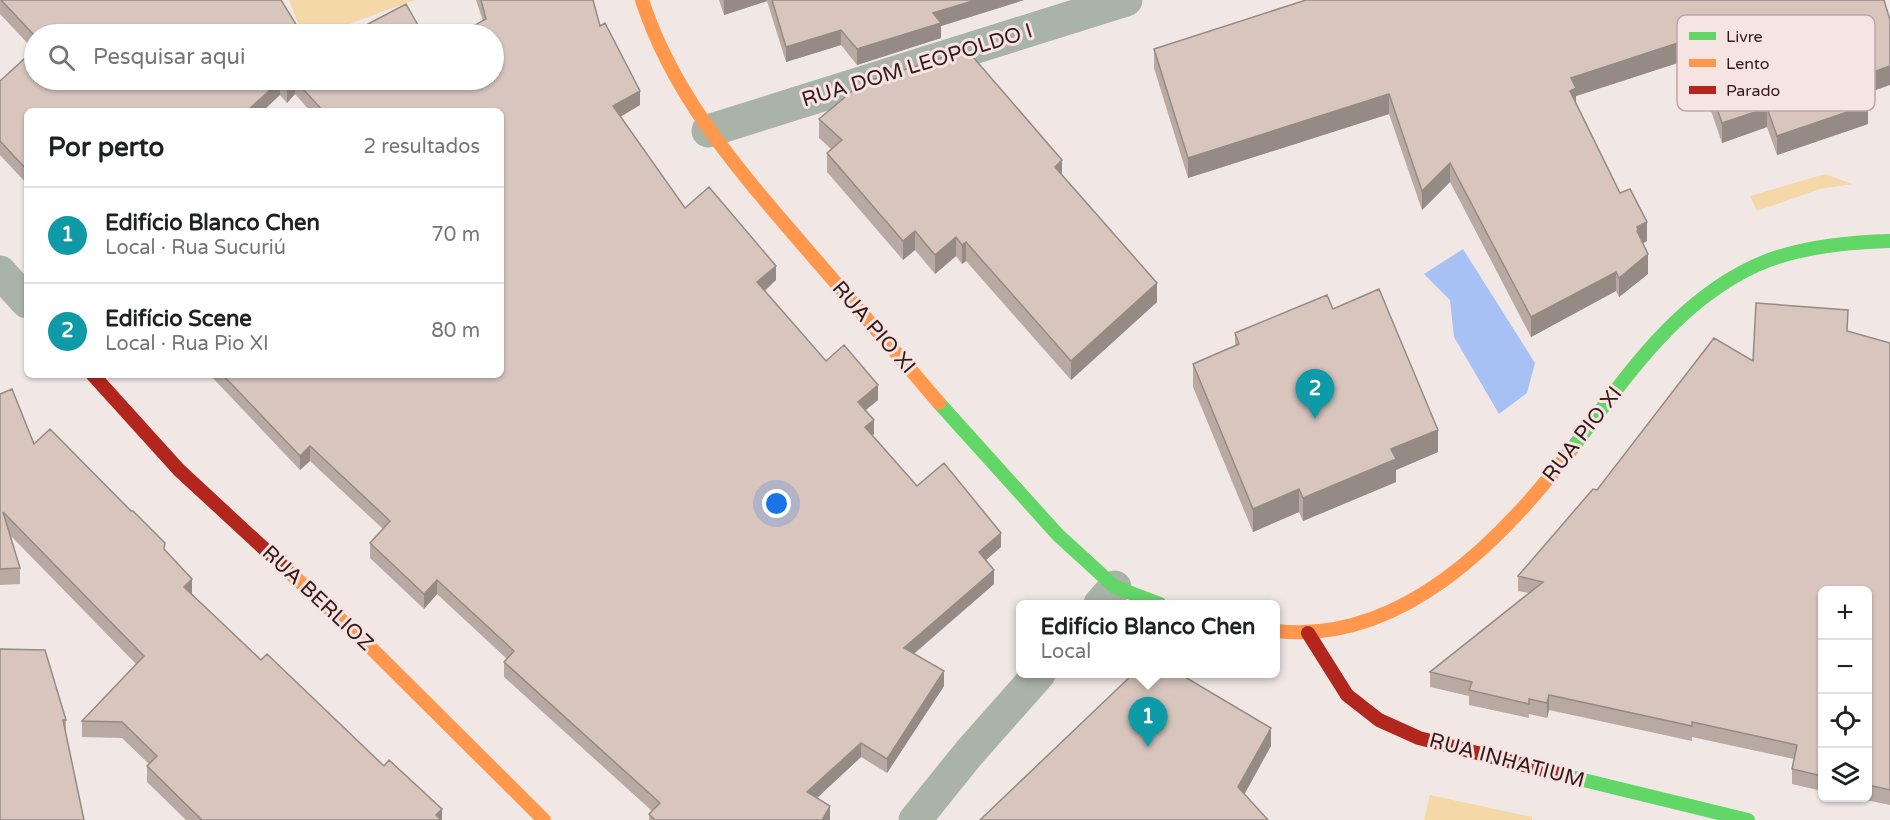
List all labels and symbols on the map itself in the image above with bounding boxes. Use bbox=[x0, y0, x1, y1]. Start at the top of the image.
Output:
legend bbox=[1677, 15, 1875, 111]
street label: RUA DOM LEOPOLDO I bbox=[799, 18, 1036, 113]
text: Livre bbox=[1726, 27, 1763, 47]
text: Lento bbox=[1726, 54, 1770, 74]
text: Parado bbox=[1726, 81, 1780, 101]
street label: RUA PIO XI bbox=[827, 276, 921, 379]
pin: 2 bbox=[1296, 370, 1334, 419]
street label: RUA PIO XI bbox=[1537, 382, 1627, 487]
your location bbox=[762, 489, 791, 518]
street label: RUA BERLIOZ bbox=[257, 540, 378, 656]
pin: 1 bbox=[1128, 698, 1168, 747]
street label: RUA INHATIUM bbox=[1427, 728, 1587, 793]

